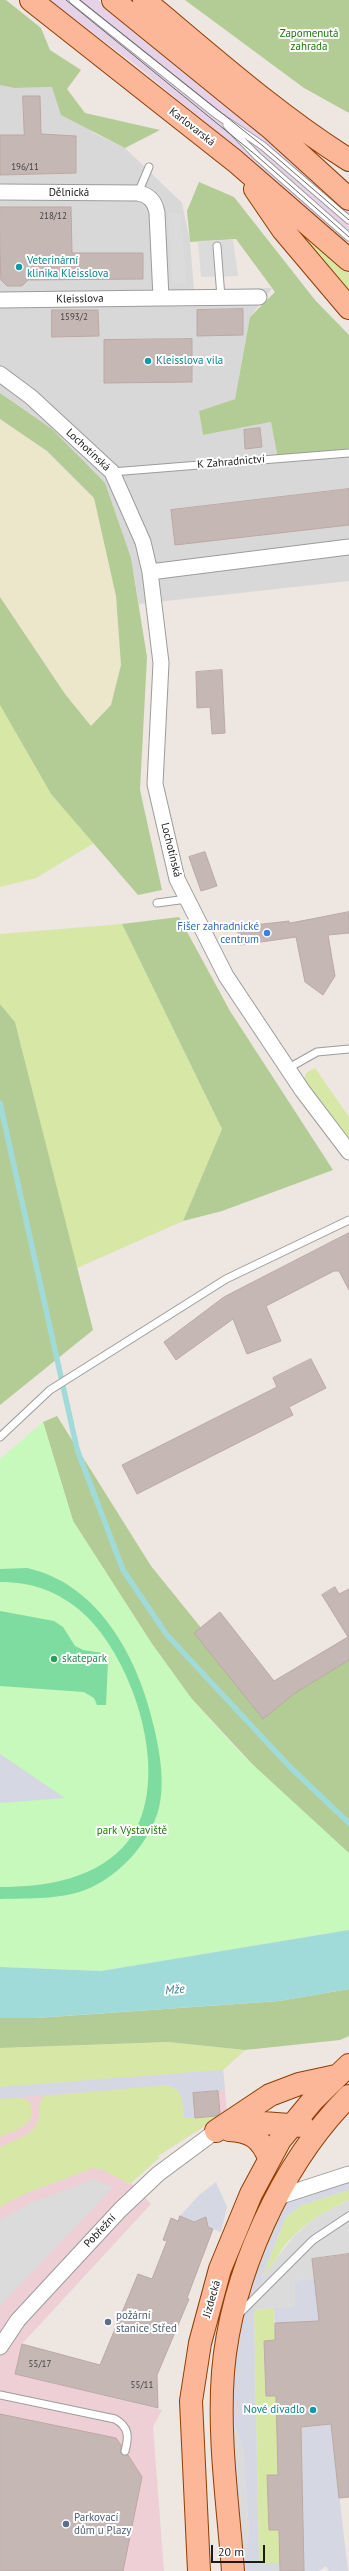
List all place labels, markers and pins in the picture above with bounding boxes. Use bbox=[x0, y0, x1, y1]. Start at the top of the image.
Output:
place label: Veterinární klinika Kleisslova bbox=[27, 254, 109, 280]
marker: Veterinární klinika Kleisslova bbox=[14, 262, 24, 272]
place label: Kleisslova vila bbox=[156, 354, 223, 368]
marker: Kleisslova vila bbox=[143, 356, 153, 366]
place label: Fišer zahradnické centrum bbox=[177, 920, 259, 946]
marker: Fišer zahradnické centrum bbox=[262, 928, 272, 938]
place label: skatepark bbox=[62, 1652, 107, 1666]
marker: skatepark bbox=[49, 1654, 59, 1664]
place label: požární stanice Střed bbox=[116, 2309, 177, 2335]
marker: požární stanice Střed bbox=[103, 2317, 113, 2327]
place label: Nové divadlo bbox=[243, 2403, 305, 2417]
marker: Nové divadlo bbox=[308, 2405, 318, 2415]
place label: Parkovací dům u Plazy bbox=[74, 2511, 131, 2537]
marker: Parkovací dům u Plazy bbox=[61, 2519, 71, 2529]

